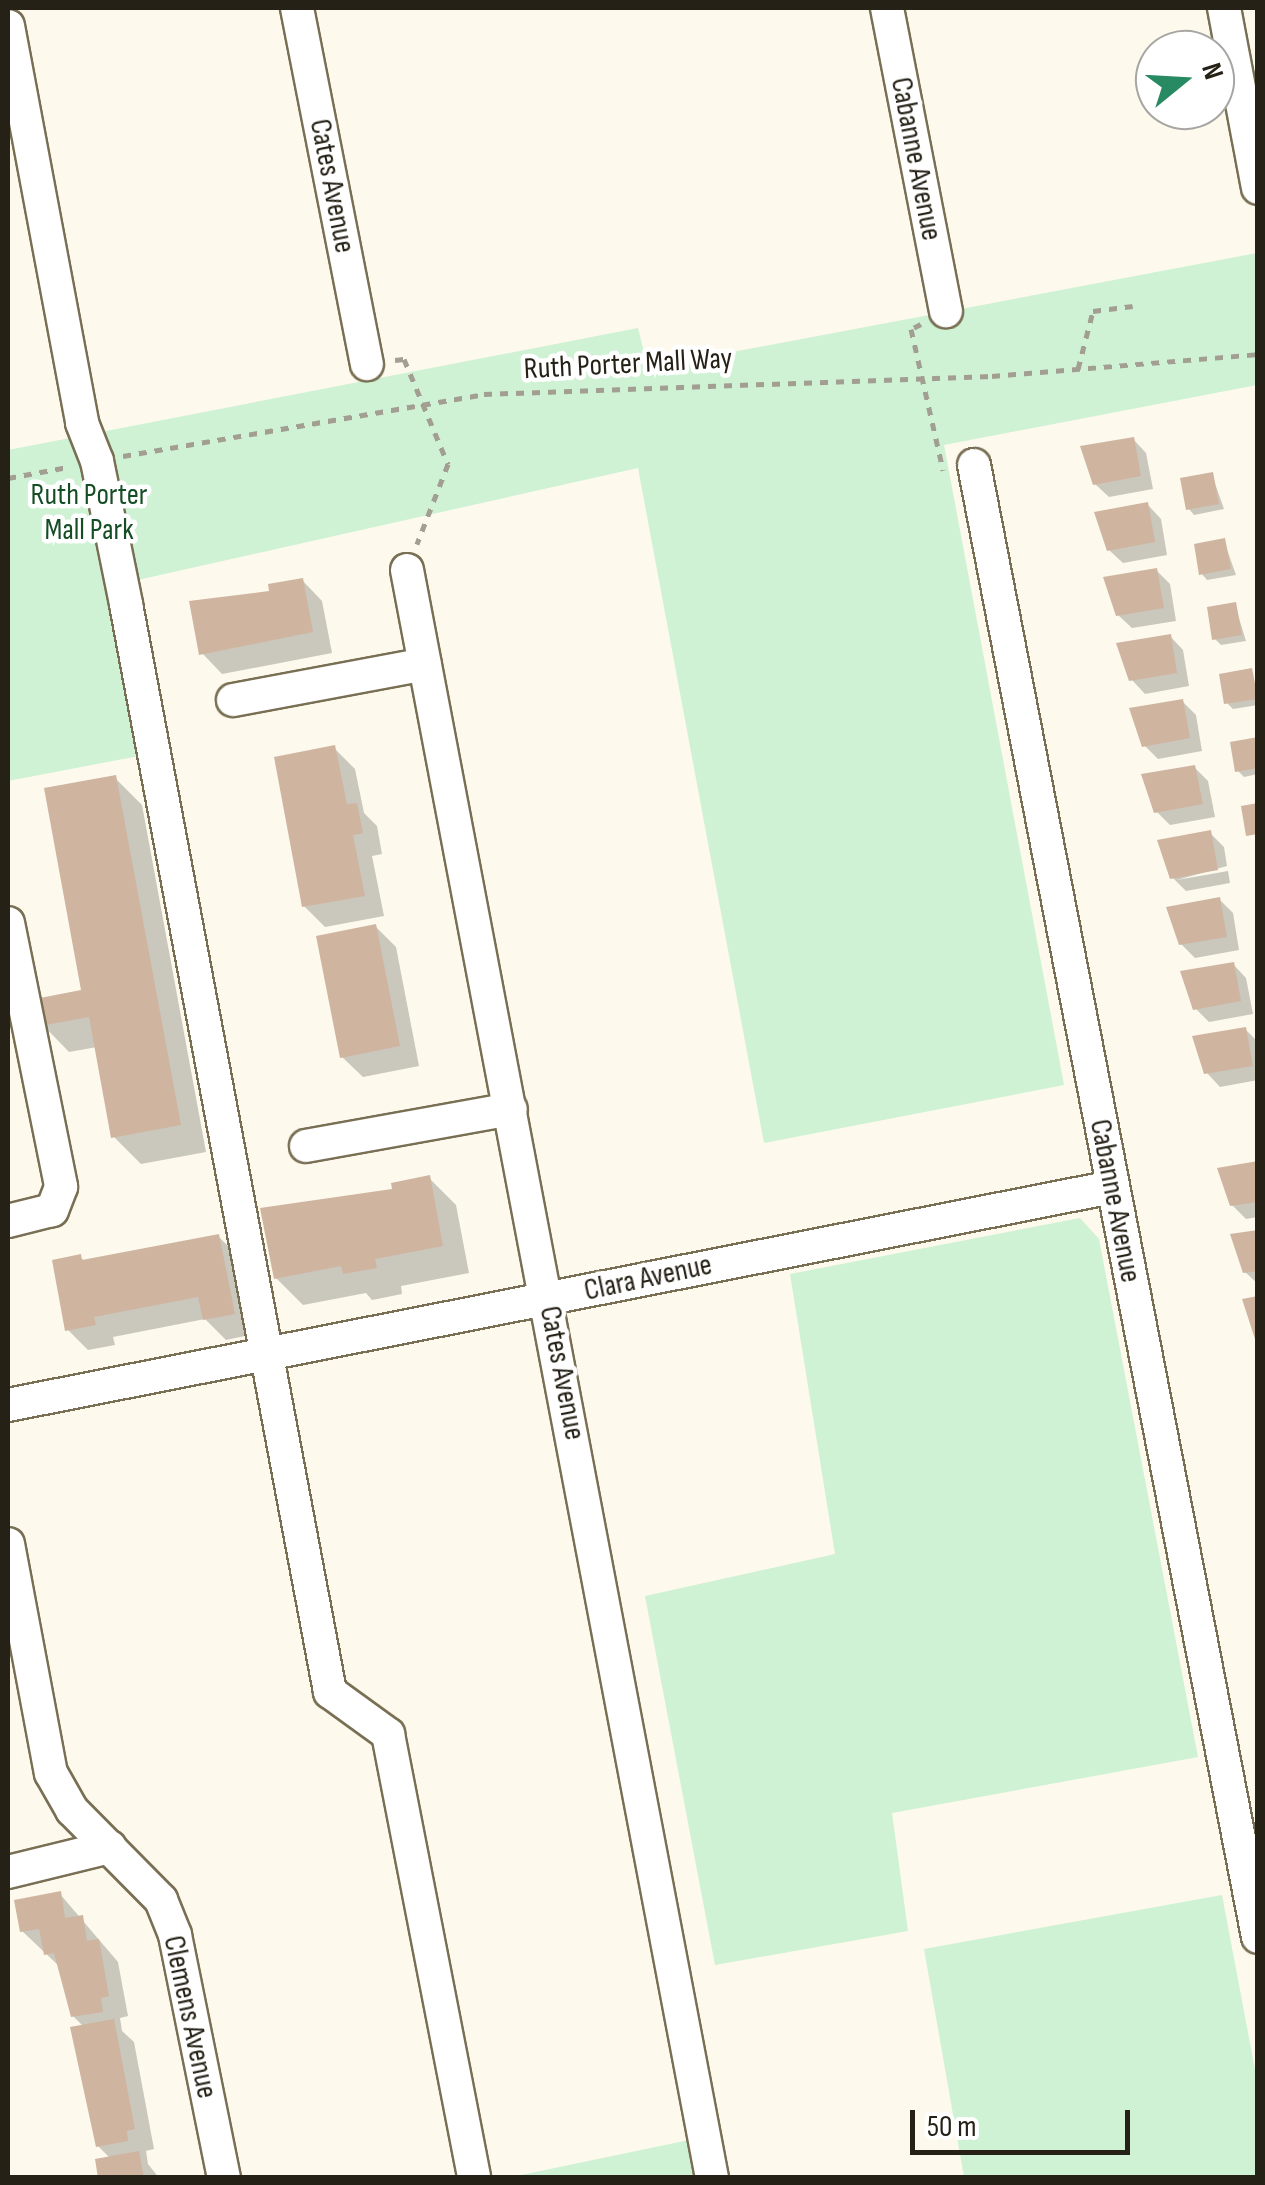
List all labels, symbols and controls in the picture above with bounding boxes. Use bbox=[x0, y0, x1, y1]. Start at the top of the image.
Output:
north arrow bbox=[1135, 30, 1235, 130]
text: N bbox=[1194, 59, 1230, 83]
street label: Cabanne Avenue bbox=[883, 74, 949, 244]
street label: Cates Avenue bbox=[301, 116, 363, 256]
street label: Ruth Porter Mall Way bbox=[523, 341, 733, 387]
park label: Ruth Porter Mall Park bbox=[31, 477, 147, 548]
street label: Cabanne Avenue bbox=[1082, 1116, 1148, 1286]
street label: Clara Avenue bbox=[581, 1247, 715, 1309]
street label: Cates Avenue bbox=[531, 1303, 593, 1443]
street label: Clemens Avenue bbox=[155, 1932, 225, 2102]
scale bar bbox=[915, 2090, 1135, 2152]
text: 50 m bbox=[927, 2109, 976, 2145]

